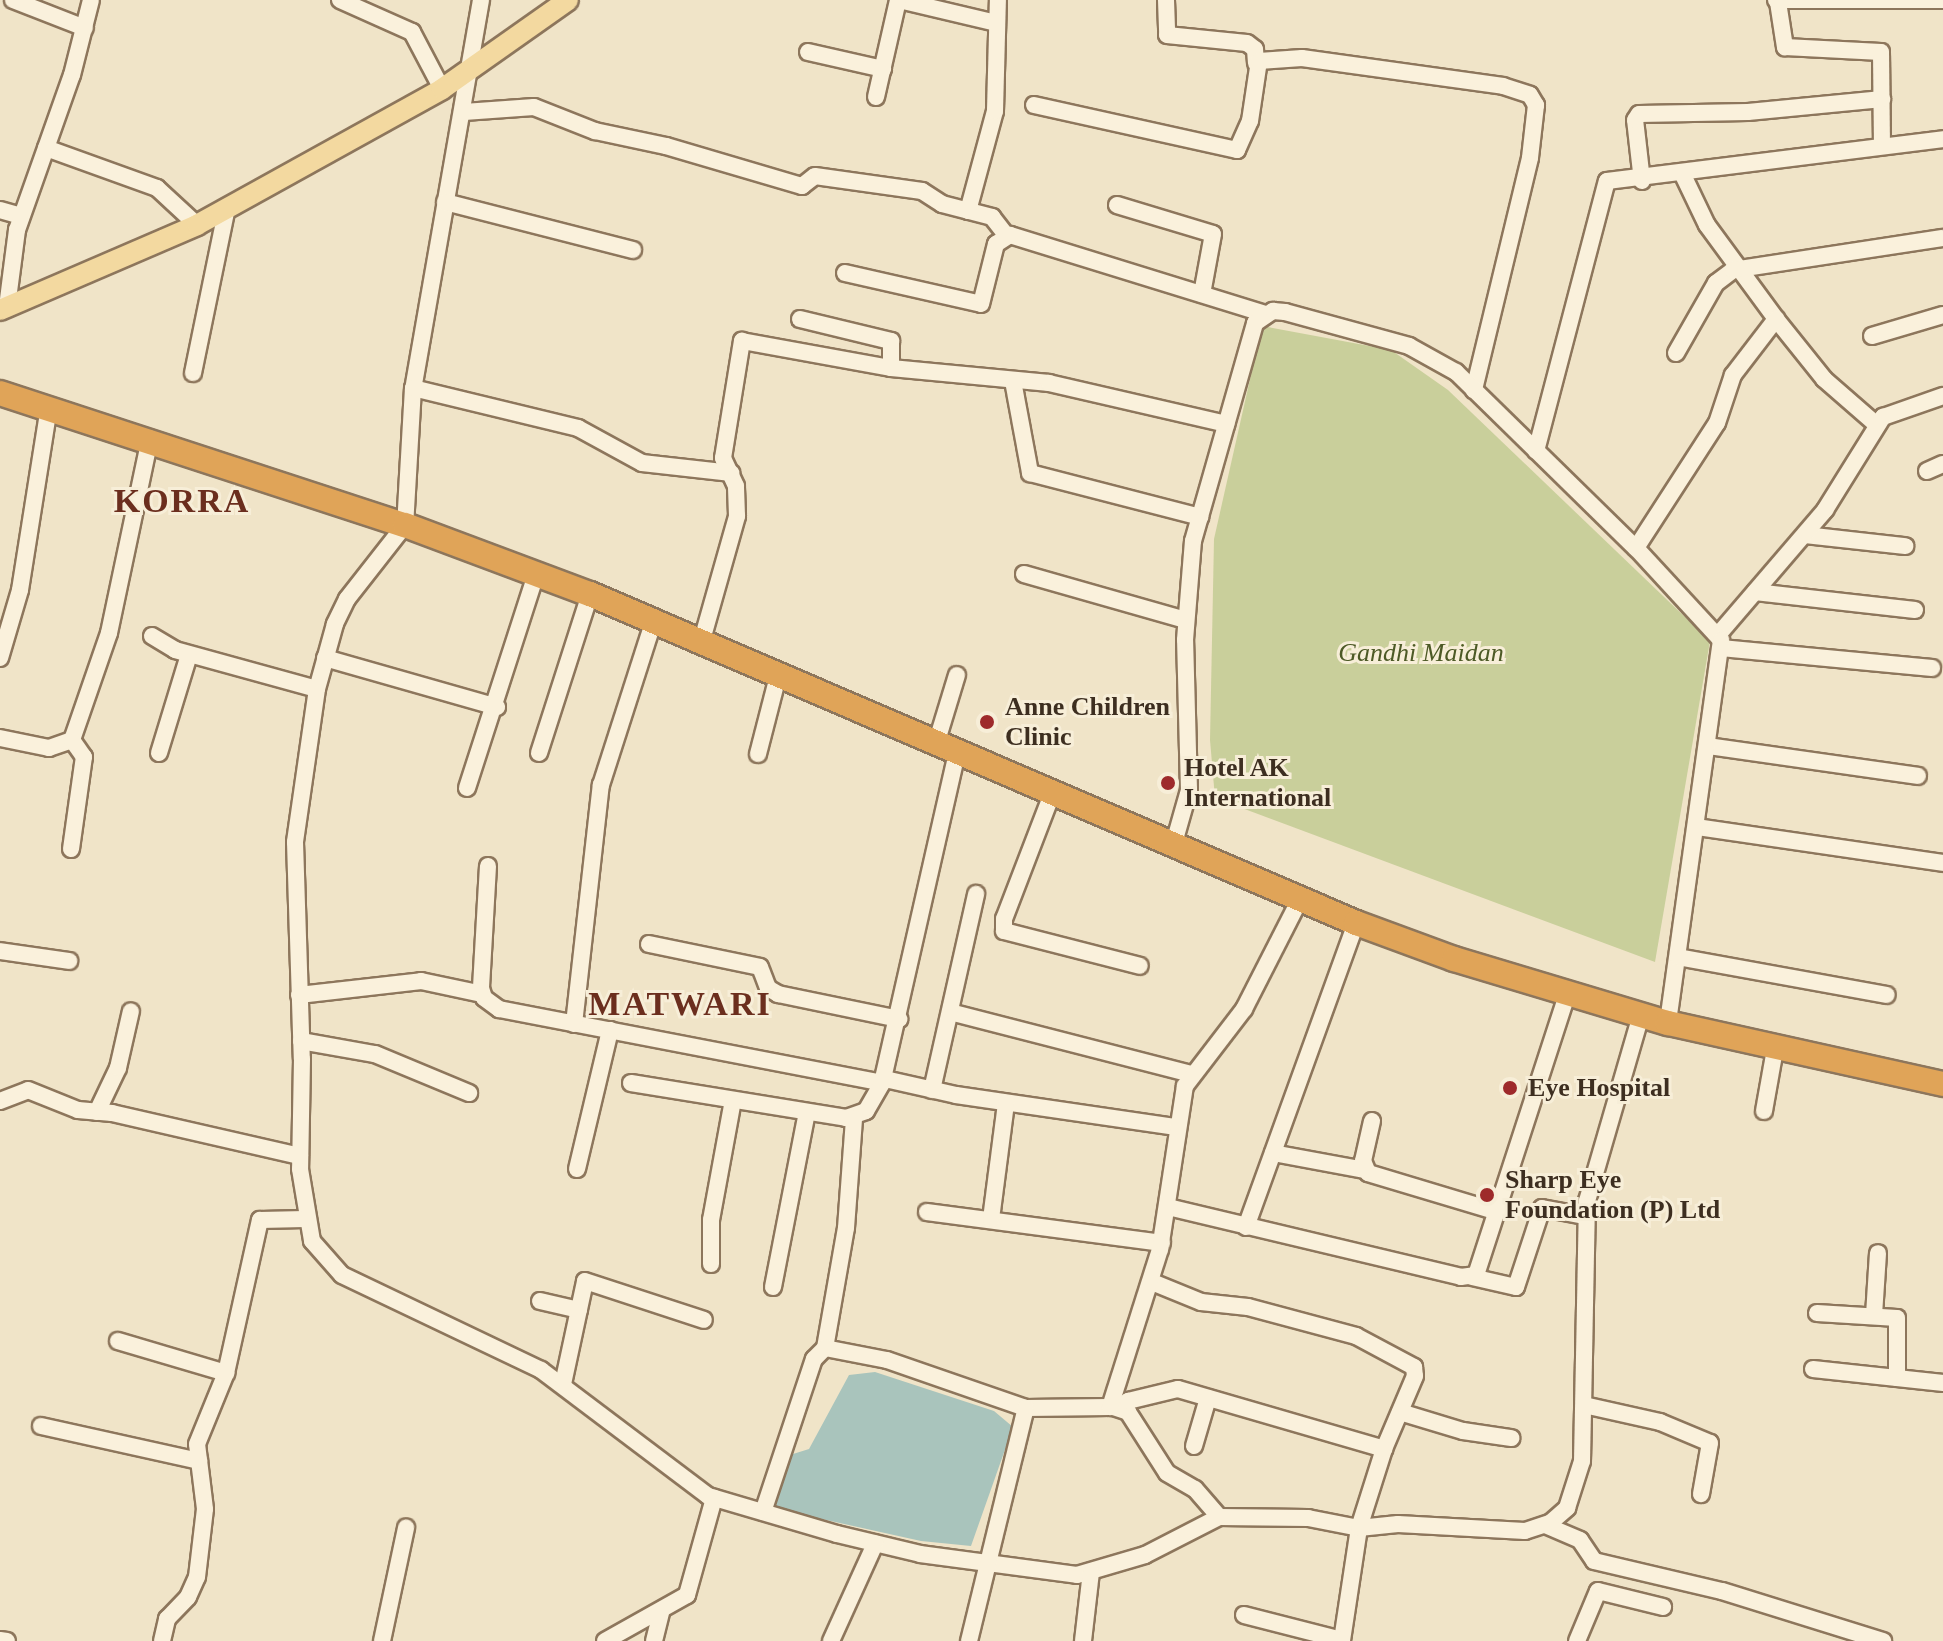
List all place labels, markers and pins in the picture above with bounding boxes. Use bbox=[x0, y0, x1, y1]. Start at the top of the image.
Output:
place label: Anne Children Clinic bbox=[1005, 691, 1170, 752]
marker: Anne Children Clinic bbox=[976, 711, 998, 733]
place label: Hotel AK International bbox=[1184, 752, 1331, 814]
marker: Hotel AK International bbox=[1159, 774, 1177, 792]
place label: Eye Hospital bbox=[1528, 1072, 1670, 1104]
marker: Eye Hospital bbox=[1499, 1077, 1521, 1099]
place label: Sharp Eye Foundation (P) Ltd bbox=[1505, 1164, 1720, 1226]
marker: Sharp Eye Foundation (P) Ltd bbox=[1476, 1184, 1498, 1206]

